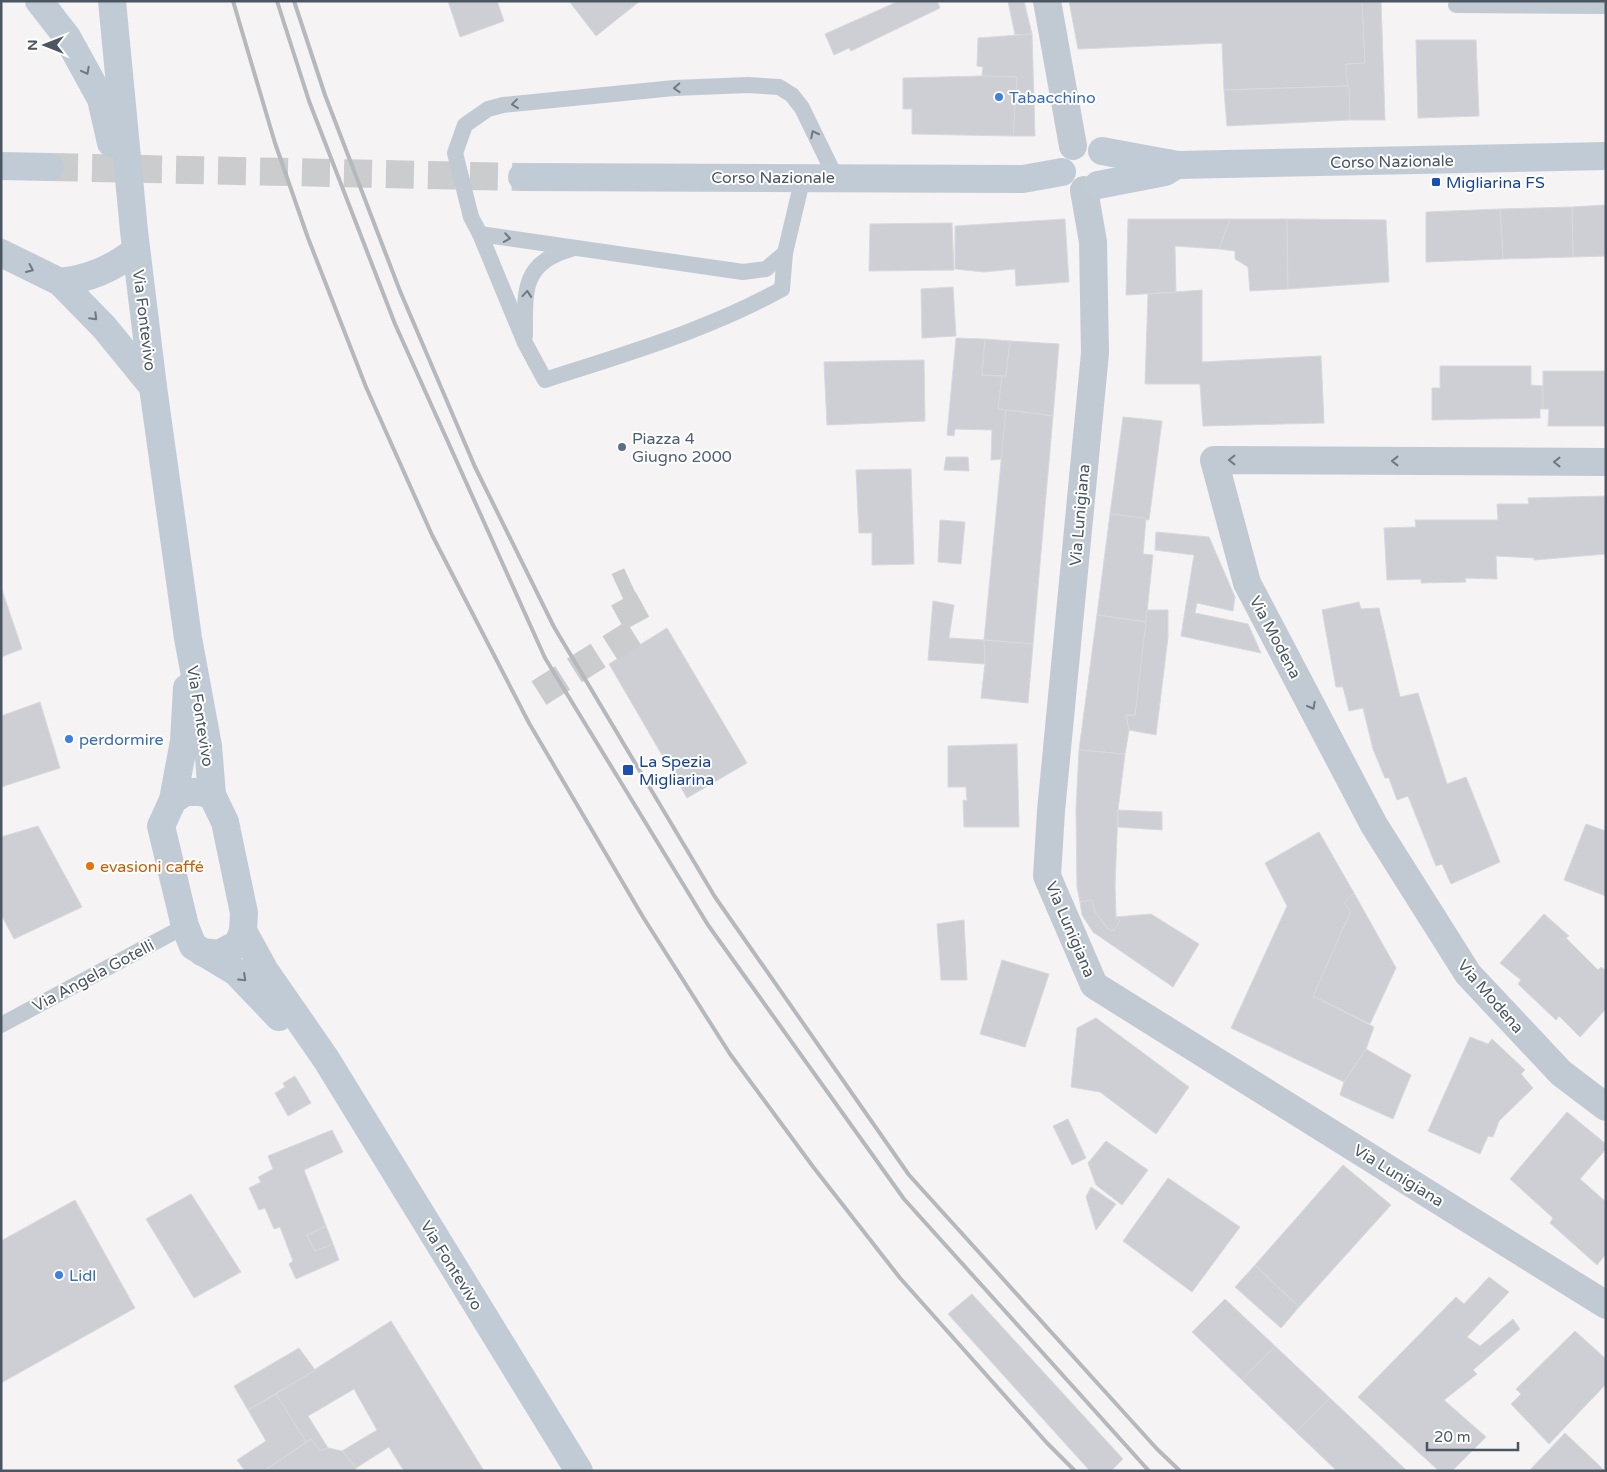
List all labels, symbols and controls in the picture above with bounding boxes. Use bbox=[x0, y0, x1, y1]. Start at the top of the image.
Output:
north arrow bbox=[20, 20, 70, 70]
text: N bbox=[24, 39, 41, 51]
one-way arrow bbox=[79, 65, 89, 74]
one-way arrow bbox=[673, 82, 681, 93]
place label: Tabacchino bbox=[1009, 88, 1096, 108]
marker: Tabacchino bbox=[993, 91, 1005, 103]
one-way arrow bbox=[511, 98, 519, 109]
one-way arrow bbox=[810, 130, 820, 139]
street label: Corso Nazionale bbox=[1330, 151, 1454, 173]
street label: Corso Nazionale bbox=[711, 168, 835, 188]
place label: Migliarina FS bbox=[1446, 173, 1545, 193]
marker: Migliarina FS bbox=[1430, 176, 1442, 188]
one-way arrow bbox=[502, 232, 511, 242]
one-way arrow bbox=[25, 262, 34, 273]
street label: Via Fontevivo bbox=[128, 268, 160, 372]
one-way arrow bbox=[521, 290, 532, 298]
one-way arrow bbox=[88, 311, 97, 320]
place label: Piazza 4 Giugno 2000 bbox=[632, 429, 732, 467]
marker: Piazza 4 Giugno 2000 bbox=[616, 441, 628, 453]
one-way arrow bbox=[1228, 455, 1236, 465]
one-way arrow bbox=[1390, 456, 1398, 466]
one-way arrow bbox=[1553, 457, 1560, 467]
street label: Via Lunigiana bbox=[1066, 463, 1094, 567]
street label: Via Modena bbox=[1245, 593, 1305, 682]
street label: Via Fontevivo bbox=[182, 664, 218, 768]
one-way arrow bbox=[1306, 701, 1316, 710]
place label: perdormire bbox=[79, 730, 164, 750]
marker: perdormire bbox=[63, 733, 75, 745]
place label: La Spezia Migliarina bbox=[639, 752, 714, 790]
marker: La Spezia Migliarina bbox=[621, 763, 635, 777]
place label: evasioni caffé bbox=[100, 857, 204, 877]
marker: evasioni caffé bbox=[84, 860, 96, 872]
street label: Via Lunigiana bbox=[1041, 878, 1099, 981]
street label: Via Angela Gotelli bbox=[29, 935, 158, 1016]
street label: Via Modena bbox=[1453, 956, 1528, 1038]
one-way arrow bbox=[237, 972, 246, 981]
street label: Via Lunigiana bbox=[1350, 1140, 1447, 1212]
street label: Via Fontevivo bbox=[416, 1217, 487, 1314]
place label: Lidl bbox=[69, 1266, 96, 1286]
marker: Lidl bbox=[53, 1269, 65, 1281]
scale bar bbox=[1427, 1420, 1518, 1452]
text: 20 m bbox=[1434, 1428, 1471, 1446]

